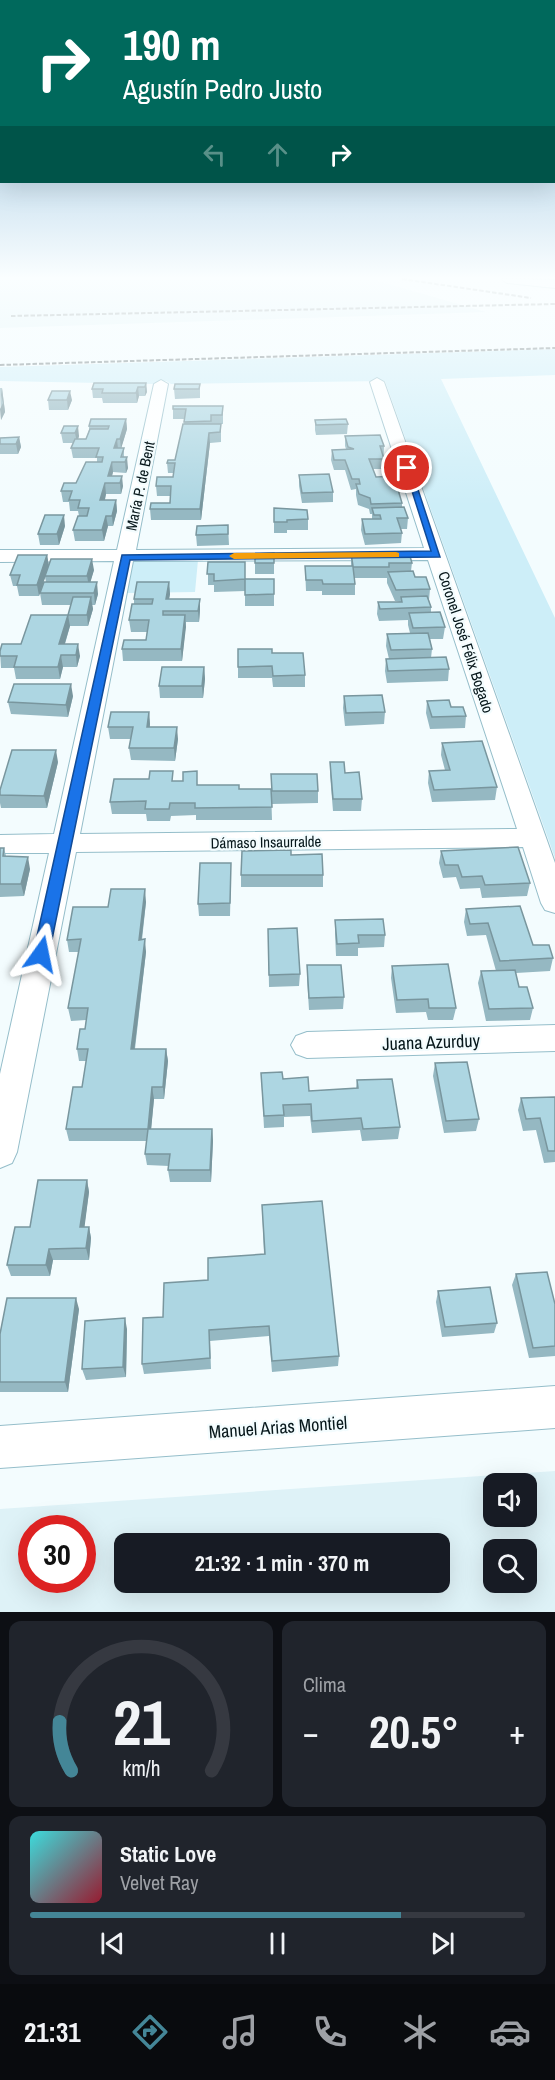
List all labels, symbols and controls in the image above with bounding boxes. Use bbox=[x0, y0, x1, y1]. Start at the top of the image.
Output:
text: 190 m bbox=[123, 17, 221, 73]
icon: right bbox=[24, 24, 102, 102]
text: Agustín Pedro Justo bbox=[123, 71, 322, 107]
icon: left bbox=[198, 138, 231, 171]
icon: ahead bbox=[261, 138, 294, 171]
icon: right bbox=[324, 138, 357, 171]
street label: María P. de Bent bbox=[120, 439, 160, 533]
pin bbox=[381, 442, 432, 493]
icon: arrive bbox=[390, 451, 423, 484]
street label: Coronel José Félix Bogado bbox=[433, 568, 499, 716]
street label: Dámaso Insaurralde bbox=[210, 831, 322, 853]
position arrow bbox=[9, 922, 73, 986]
street label: Juana Azurduy bbox=[382, 1028, 481, 1056]
street label: Manuel Arias Montiel bbox=[208, 1410, 348, 1444]
map controls bbox=[483, 1473, 537, 1593]
button: sound bbox=[483, 1473, 537, 1527]
speed limit sign: 30 bbox=[18, 1515, 96, 1593]
button: search bbox=[483, 1539, 537, 1593]
text: 21:32 · 1 min · 370 m bbox=[195, 1548, 369, 1578]
text: Clima bbox=[303, 1671, 346, 1698]
text: 21 bbox=[113, 1680, 170, 1764]
text: 20.5° bbox=[369, 1701, 459, 1762]
text: − bbox=[303, 1710, 319, 1754]
text: + bbox=[509, 1710, 525, 1754]
text: km/h bbox=[122, 1754, 160, 1783]
text: Static Love bbox=[120, 1839, 216, 1869]
text: Velvet Ray bbox=[120, 1869, 198, 1896]
icon: previous bbox=[96, 1927, 129, 1960]
icon: pause bbox=[261, 1927, 294, 1960]
icon: next bbox=[426, 1927, 459, 1960]
icon: directions bbox=[129, 2011, 171, 2053]
icon: music bbox=[219, 2011, 261, 2053]
icon: phone bbox=[309, 2011, 351, 2053]
icon: climate bbox=[399, 2011, 441, 2053]
icon: car bbox=[489, 2011, 531, 2053]
text: 21:31 bbox=[24, 2014, 81, 2050]

